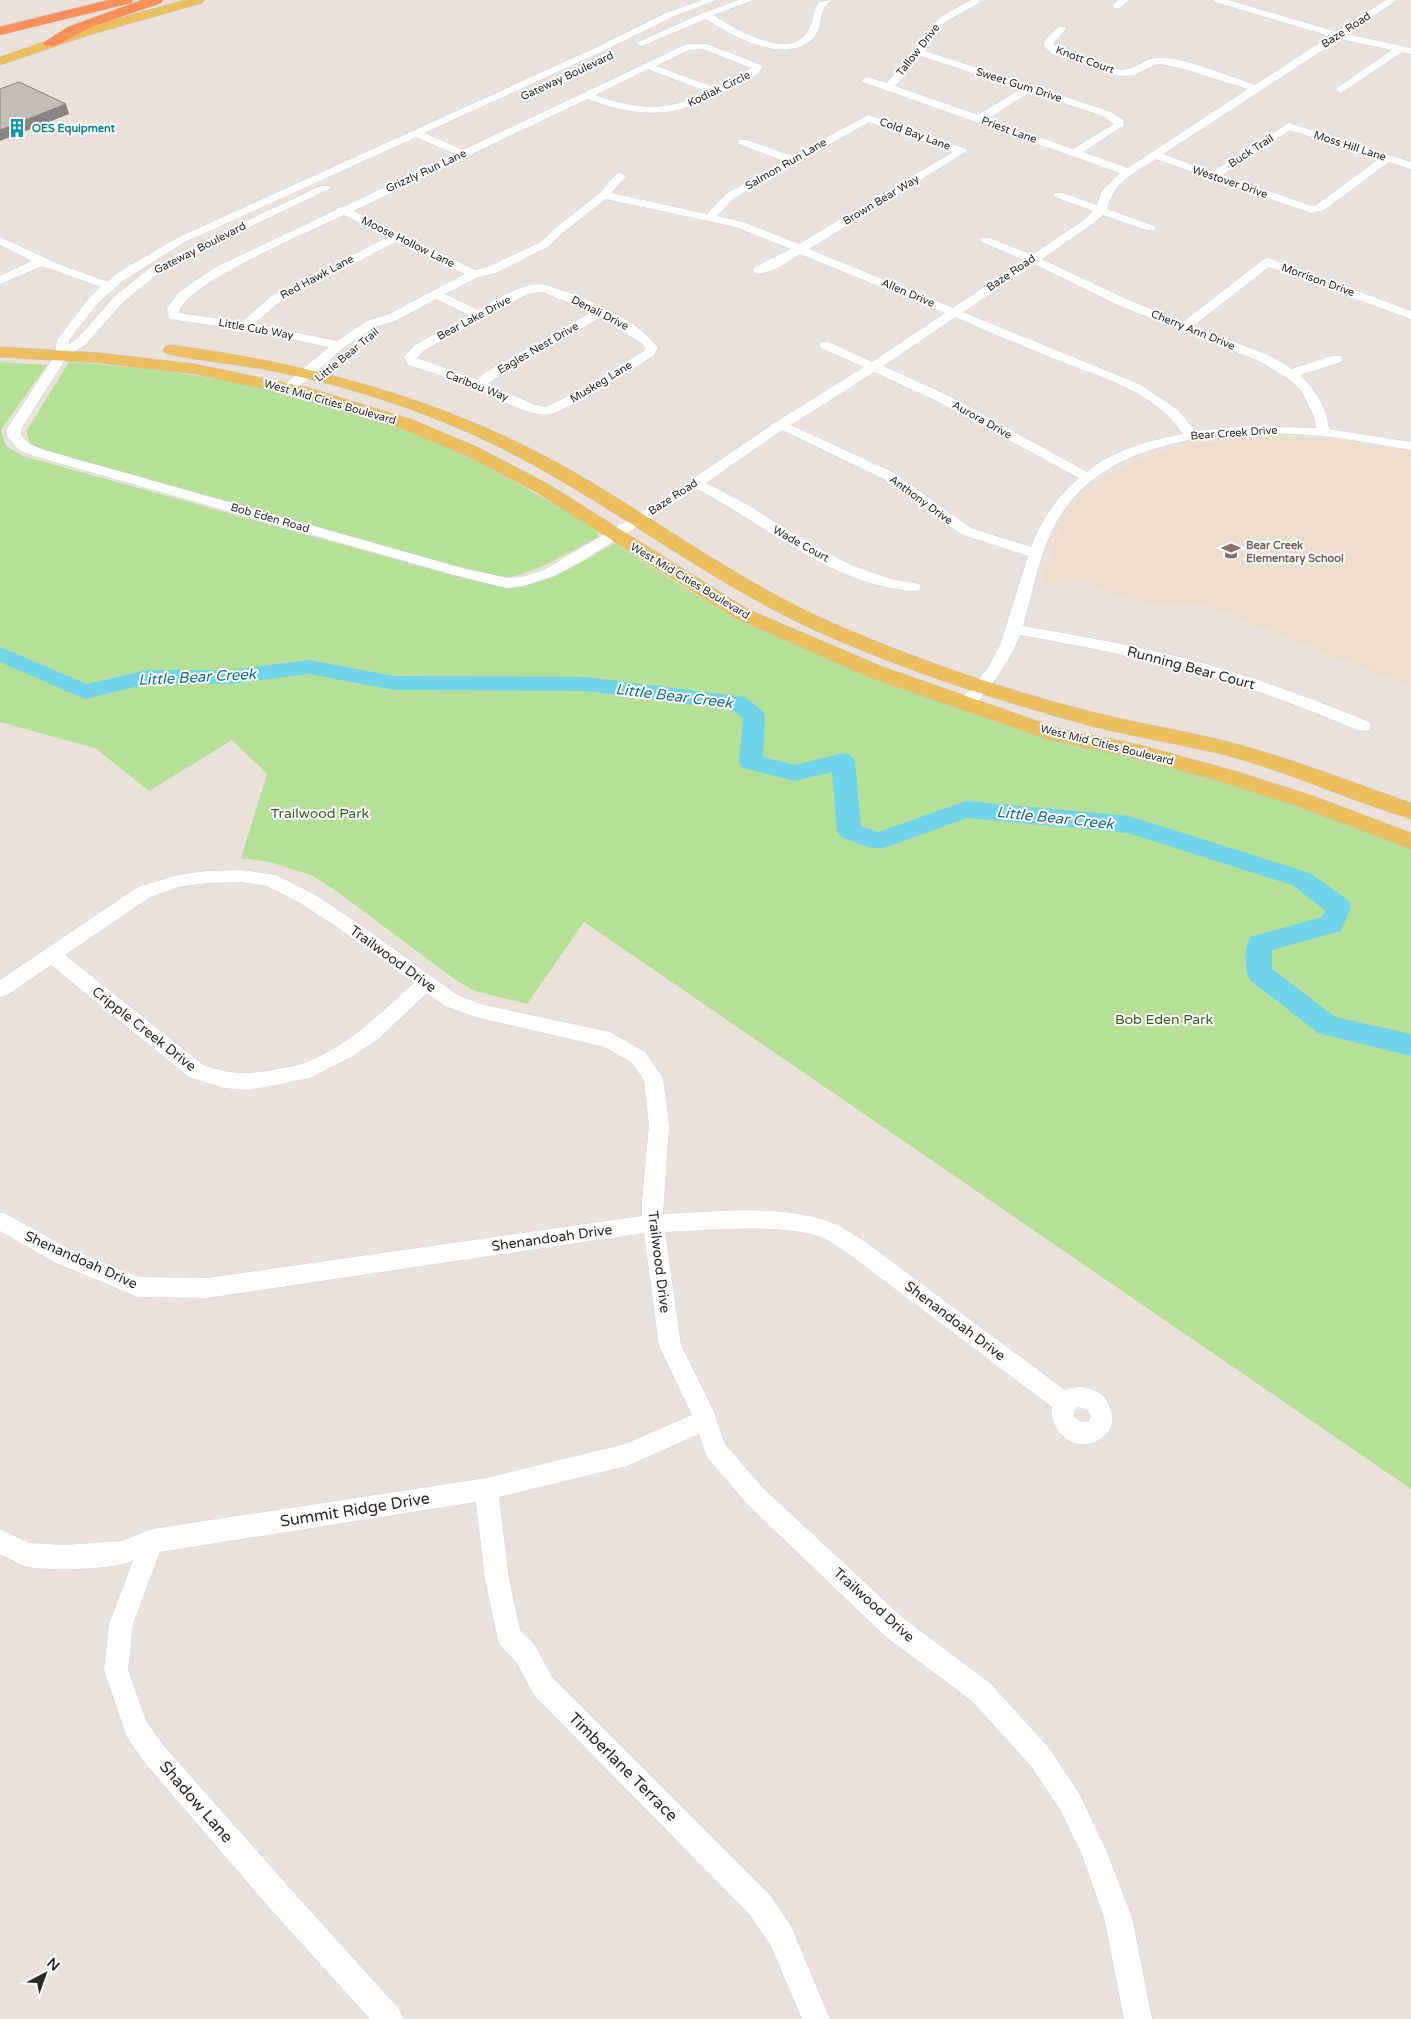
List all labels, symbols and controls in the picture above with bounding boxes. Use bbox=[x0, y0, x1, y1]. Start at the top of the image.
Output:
street label: Baze Road bbox=[1319, 9, 1373, 51]
street label: Tallow Drive bbox=[894, 21, 942, 79]
street label: Knott Court bbox=[1054, 43, 1116, 77]
street label: Gateway Boulevard bbox=[518, 49, 616, 103]
street label: Sweet Gum Drive bbox=[974, 65, 1064, 105]
street label: Kodiak Circle bbox=[686, 68, 752, 110]
street label: Priest Lane bbox=[979, 114, 1039, 146]
street label: Cold Bay Lane bbox=[878, 115, 952, 153]
building icon: OES Equipment bbox=[6, 117, 28, 139]
place label: OES Equipment bbox=[32, 122, 116, 136]
street label: Moss Hill Lane bbox=[1312, 128, 1388, 164]
street label: Buck Trail bbox=[1226, 132, 1276, 170]
street label: Salmon Run Lane bbox=[743, 135, 829, 193]
street label: Grizzly Run Lane bbox=[384, 147, 468, 195]
street label: Westover Drive bbox=[1191, 163, 1269, 201]
street label: Brown Bear Way bbox=[841, 172, 921, 228]
street label: Moose Hollow Lane bbox=[359, 214, 457, 270]
street label: Gateway Boulevard bbox=[152, 219, 248, 277]
street label: Red Hawk Lane bbox=[278, 252, 356, 302]
street label: Baze Road bbox=[984, 252, 1038, 294]
street label: Morrison Drive bbox=[1280, 261, 1356, 299]
street label: Allen Drive bbox=[879, 276, 937, 310]
street label: Bear Lake Drive bbox=[435, 293, 513, 343]
street label: Denali Drive bbox=[569, 293, 631, 333]
street label: Cherry Ann Drive bbox=[1149, 307, 1237, 353]
street label: Little Cub Way bbox=[217, 316, 295, 342]
street label: Eagles Nest Drive bbox=[495, 320, 581, 376]
street label: Little Bear Trail bbox=[312, 325, 382, 385]
street label: Muskeg Lane bbox=[568, 358, 634, 406]
street label: Caribou Way bbox=[444, 368, 511, 404]
street label: West Mid Cities Boulevard bbox=[263, 377, 398, 427]
street label: Aurora Drive bbox=[950, 398, 1014, 442]
street label: Bear Creek Drive bbox=[1190, 423, 1278, 443]
street label: Anthony Drive bbox=[887, 473, 955, 527]
street label: Baze Road bbox=[646, 476, 700, 518]
street label: Bob Eden Road bbox=[229, 501, 311, 535]
street label: Wade Court bbox=[771, 523, 831, 565]
place label: Bear Creek Elementary School bbox=[1246, 539, 1344, 566]
street label: West Mid Cities Boulevard bbox=[628, 540, 752, 622]
school or university icon: Bear Creek Elementary School bbox=[1220, 540, 1242, 562]
street label: Running Bear Court bbox=[1125, 643, 1257, 693]
water label: Little Bear Creek bbox=[138, 665, 258, 689]
water label: Little Bear Creek bbox=[614, 680, 735, 712]
street label: West Mid Cities Boulevard bbox=[1039, 722, 1175, 768]
water label: Little Bear Creek bbox=[995, 803, 1116, 833]
park label: Trailwood Park bbox=[271, 805, 370, 822]
street label: Trailwood Drive bbox=[346, 922, 440, 996]
street label: Cripple Creek Drive bbox=[88, 983, 200, 1075]
park label: Bob Eden Park bbox=[1115, 1011, 1213, 1028]
street label: Trailwood Drive bbox=[644, 1210, 674, 1314]
street label: Shenandoah Drive bbox=[491, 1221, 614, 1255]
street label: Shenandoah Drive bbox=[22, 1227, 140, 1293]
street label: Shenandoah Drive bbox=[901, 1278, 1009, 1364]
street label: Summit Ridge Drive bbox=[279, 1488, 431, 1532]
street label: Trailwood Drive bbox=[830, 1564, 918, 1646]
street label: Timberlane Terrace bbox=[564, 1708, 682, 1826]
street label: Shadow Lane bbox=[155, 1757, 237, 1847]
north arrow bbox=[20, 1949, 70, 1999]
text: N bbox=[43, 1954, 63, 1975]

